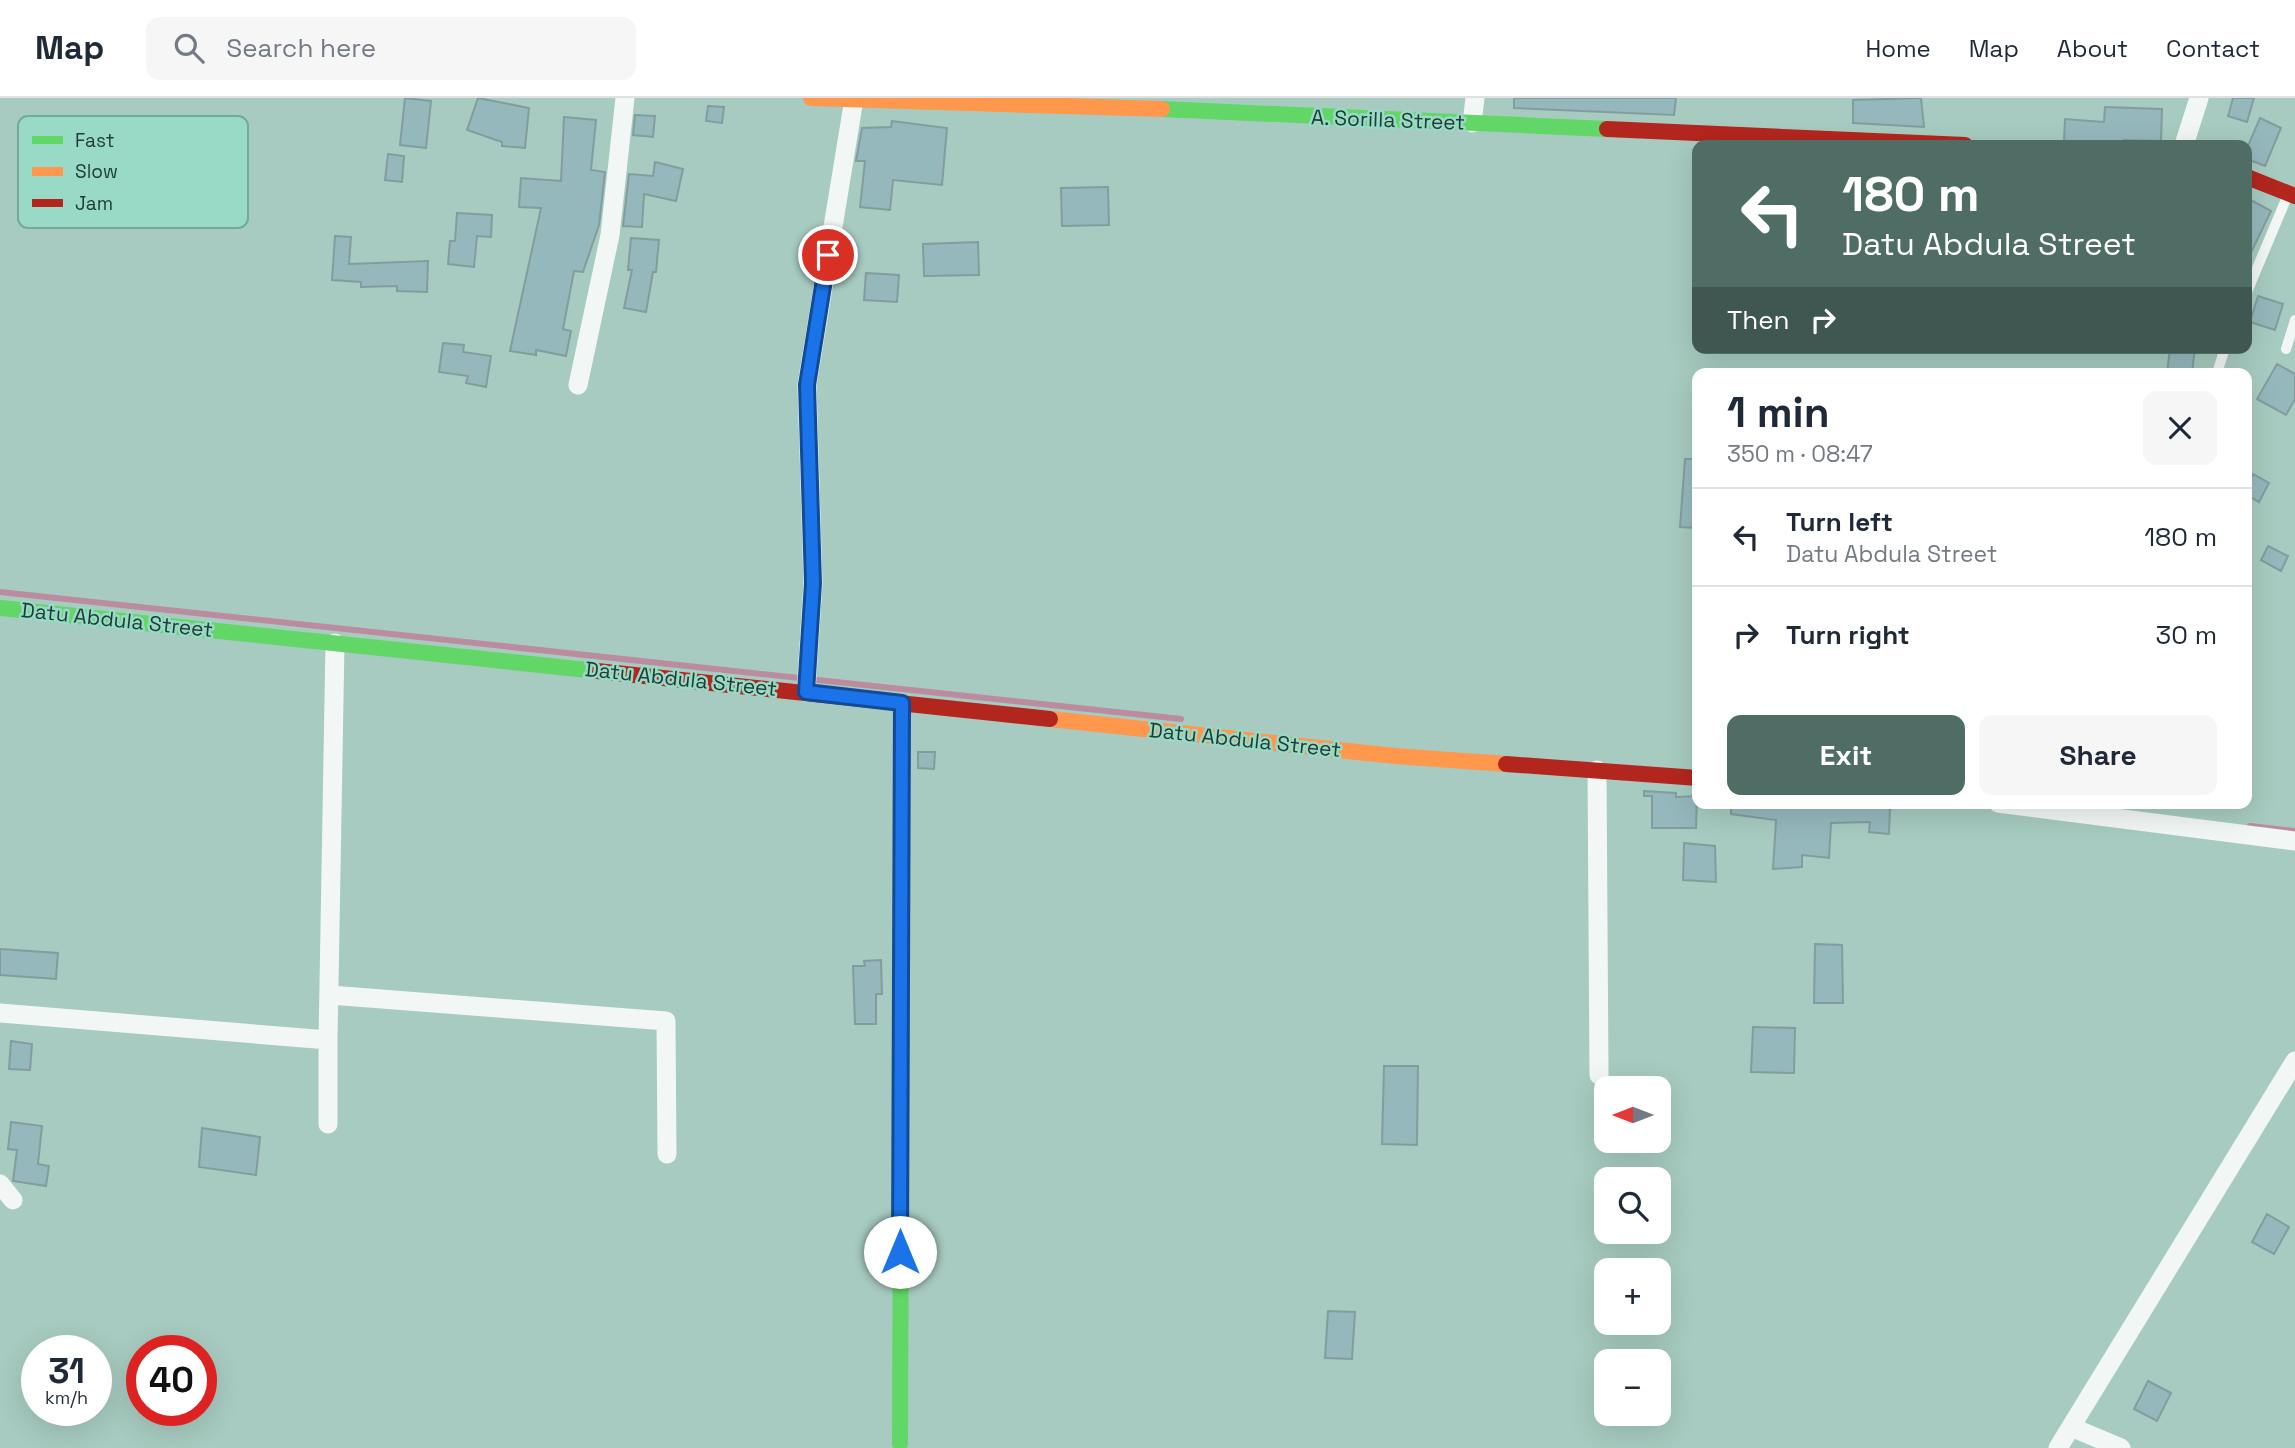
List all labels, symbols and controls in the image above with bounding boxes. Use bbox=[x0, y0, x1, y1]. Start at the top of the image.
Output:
search box bbox=[146, 17, 636, 80]
text: Map bbox=[35, 27, 104, 69]
icon: search bbox=[170, 29, 208, 67]
text: Search here bbox=[226, 31, 376, 65]
text: Home bbox=[1865, 33, 1931, 64]
text: Map bbox=[1969, 33, 2019, 64]
text: About bbox=[2057, 33, 2128, 64]
text: Contact bbox=[2166, 33, 2260, 64]
street label: A. Sorilla Street bbox=[1311, 103, 1465, 136]
legend bbox=[18, 116, 248, 228]
text: Fast bbox=[75, 128, 115, 153]
text: Slow bbox=[75, 159, 118, 184]
text: 180 m bbox=[1842, 163, 1980, 225]
icon: left bbox=[1727, 168, 1818, 259]
text: Jam bbox=[75, 191, 113, 216]
text: Datu Abdula Street bbox=[1842, 224, 2136, 264]
pin bbox=[798, 225, 858, 285]
icon: arrive bbox=[809, 236, 847, 274]
icon: right bbox=[1804, 301, 1842, 339]
text: Then bbox=[1727, 303, 1790, 337]
text: 1 min bbox=[1727, 386, 1830, 439]
button: close bbox=[2143, 391, 2217, 465]
text: 350 m · 08:47 bbox=[1727, 439, 1873, 469]
text: Turn left bbox=[1786, 505, 1893, 539]
icon: left bbox=[1727, 518, 1765, 556]
text: 180 m bbox=[2144, 520, 2217, 554]
text: Datu Abdula Street bbox=[1786, 539, 1997, 569]
street label: Datu Abdula Street bbox=[20, 596, 214, 643]
icon: right bbox=[1727, 616, 1765, 654]
text: Turn right bbox=[1786, 618, 1910, 652]
text: 30 m bbox=[2156, 618, 2217, 652]
street label: Datu Abdula Street bbox=[584, 655, 778, 702]
button: Exit bbox=[1727, 715, 1965, 795]
button: Share bbox=[1979, 715, 2217, 795]
street label: Datu Abdula Street bbox=[1148, 716, 1342, 763]
north arrow bbox=[1594, 1076, 1671, 1153]
map controls bbox=[1594, 1076, 1671, 1426]
button: search bbox=[1594, 1167, 1671, 1244]
position arrow bbox=[863, 1215, 937, 1289]
button: + bbox=[1594, 1258, 1671, 1335]
speed limit sign: 40 bbox=[126, 1335, 217, 1426]
text: 31 bbox=[48, 1349, 85, 1393]
button: − bbox=[1594, 1349, 1671, 1426]
text: km/h bbox=[45, 1386, 88, 1409]

